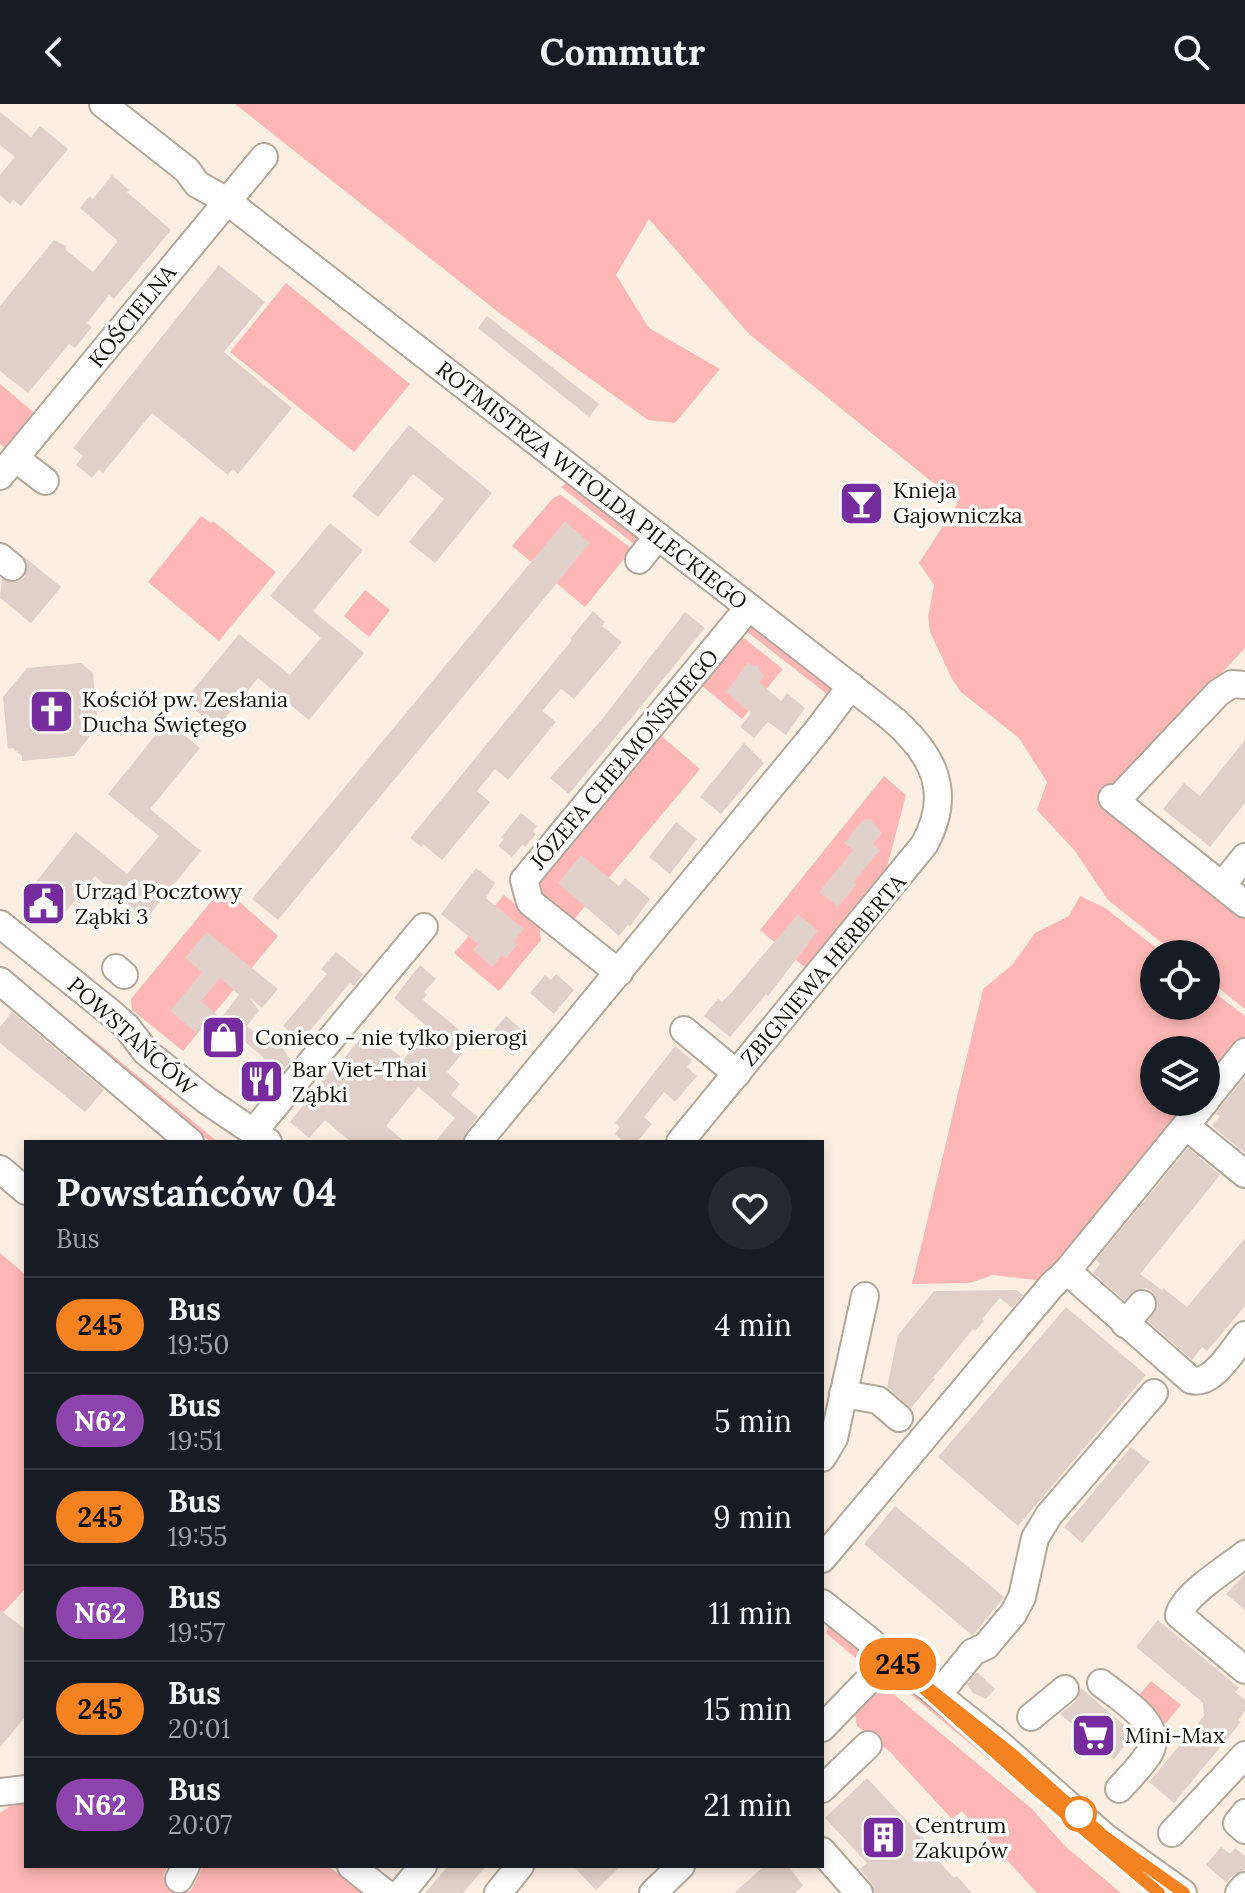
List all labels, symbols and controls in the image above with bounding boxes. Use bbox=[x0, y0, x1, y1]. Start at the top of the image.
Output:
text: Commutr bbox=[540, 29, 705, 75]
icon: back bbox=[32, 30, 76, 74]
icon: search bbox=[1169, 30, 1213, 74]
street label: KOŚCIELNA bbox=[82, 258, 183, 373]
street label: ROTMISTRZA WITOLDA PILECKIEGO bbox=[431, 355, 753, 615]
place label: Knieja Gajowniczka bbox=[893, 476, 1023, 529]
bar icon: Knieja Gajowniczka bbox=[838, 479, 886, 527]
street label: JÓZEFA CHEŁMOŃSKIEGO bbox=[523, 643, 724, 876]
place label: Kościół pw. Zesłania Ducha Świętego bbox=[82, 685, 288, 738]
church icon: Kościół pw. Zesłania Ducha Świętego bbox=[27, 688, 75, 736]
street label: ZBIGNIEWA HERBERTA bbox=[734, 867, 912, 1072]
place label: Urząd Pocztowy Ząbki 3 bbox=[75, 877, 242, 930]
public building icon: Urząd Pocztowy Ząbki 3 bbox=[20, 880, 68, 928]
map controls bbox=[1140, 940, 1220, 1116]
button: locate bbox=[1140, 940, 1220, 1020]
street label: POWSTAŃCÓW bbox=[62, 971, 203, 1102]
shop icon: Conieco - nie tylko pierogi bbox=[200, 1013, 248, 1061]
place label: Conieco - nie tylko pierogi bbox=[255, 1023, 527, 1051]
button: layers bbox=[1140, 1036, 1220, 1116]
place label: Bar Viet-Thai Ząbki bbox=[292, 1055, 427, 1108]
restaurant icon: Bar Viet-Thai Ząbki bbox=[237, 1058, 285, 1106]
button: heart bbox=[708, 1166, 792, 1250]
text: Powstańców 04 bbox=[56, 1168, 337, 1216]
text: Bus bbox=[56, 1222, 100, 1255]
text: Bus bbox=[168, 1290, 221, 1328]
text: 4 min bbox=[714, 1306, 792, 1344]
text: 245 bbox=[77, 1307, 123, 1343]
text: 19:50 bbox=[168, 1328, 229, 1361]
text: Bus bbox=[168, 1386, 221, 1424]
text: 5 min bbox=[714, 1402, 792, 1440]
text: N62 bbox=[74, 1403, 126, 1439]
text: 19:51 bbox=[168, 1424, 223, 1457]
text: Bus bbox=[168, 1482, 221, 1520]
text: 9 min bbox=[713, 1498, 792, 1536]
text: 245 bbox=[77, 1499, 123, 1535]
text: 19:55 bbox=[168, 1520, 227, 1553]
text: Bus bbox=[168, 1578, 221, 1616]
text: 11 min bbox=[709, 1594, 792, 1632]
text: N62 bbox=[74, 1595, 126, 1631]
text: 19:57 bbox=[168, 1616, 225, 1649]
line badge: 245 bbox=[852, 1638, 944, 1690]
text: 245 bbox=[875, 1646, 921, 1682]
text: Bus bbox=[168, 1674, 221, 1712]
text: 15 min bbox=[703, 1690, 792, 1728]
text: 245 bbox=[77, 1691, 123, 1727]
supermarket icon: Mini-Max bbox=[1070, 1711, 1118, 1759]
text: 20:01 bbox=[168, 1712, 230, 1745]
place label: Mini-Max bbox=[1125, 1721, 1225, 1749]
text: Bus bbox=[168, 1770, 221, 1808]
text: 21 min bbox=[704, 1786, 792, 1824]
text: N62 bbox=[74, 1787, 126, 1823]
unlabelled marker bbox=[1062, 1797, 1096, 1831]
text: 20:07 bbox=[168, 1808, 232, 1841]
place label: Centrum Zakupów bbox=[915, 1811, 1009, 1864]
building icon: Centrum Zakupów bbox=[860, 1814, 908, 1862]

